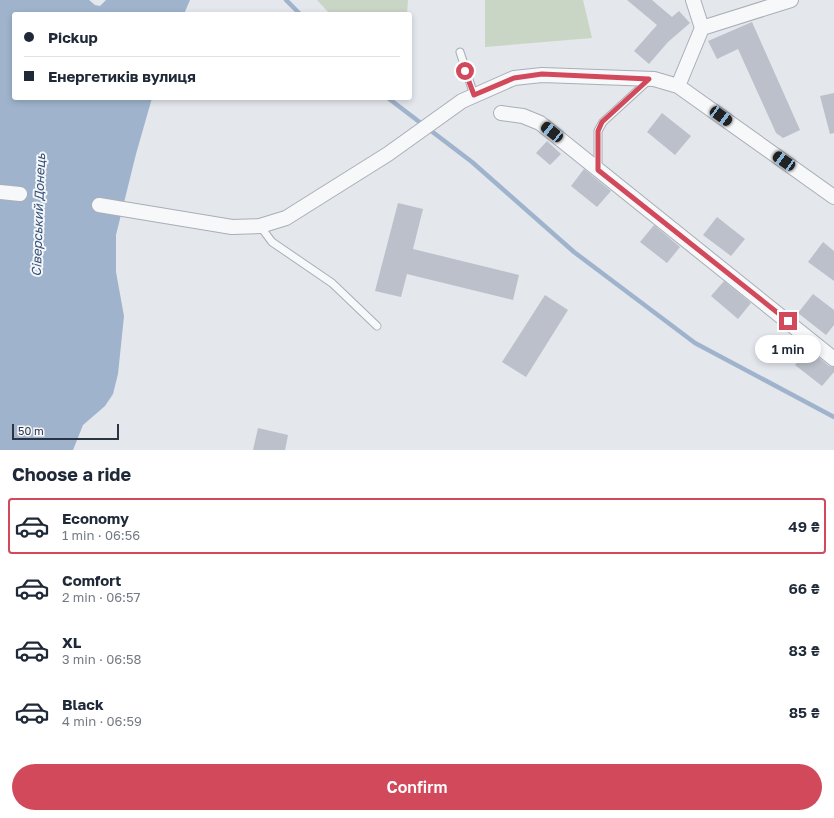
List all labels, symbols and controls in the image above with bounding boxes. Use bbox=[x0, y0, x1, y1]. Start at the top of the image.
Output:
text: Pickup bbox=[48, 28, 98, 46]
route start bbox=[456, 62, 474, 80]
text: Енергетиків вулиця bbox=[48, 67, 196, 85]
car bbox=[708, 104, 734, 128]
car bbox=[539, 120, 565, 144]
car bbox=[771, 149, 797, 173]
water label: Сіверський Донець bbox=[28, 152, 48, 277]
route end bbox=[779, 312, 797, 330]
callout: 1 min bbox=[755, 335, 821, 363]
text: 1 min bbox=[772, 341, 804, 357]
scale bar bbox=[12, 422, 119, 441]
text: 50 m bbox=[18, 424, 44, 437]
text: Choose a ride bbox=[12, 463, 131, 485]
icon: car bbox=[14, 508, 50, 544]
text: Economy bbox=[62, 509, 129, 527]
text: 49 ₴ bbox=[788, 517, 820, 535]
text: 1 min · 06:56 bbox=[62, 527, 140, 543]
icon: car bbox=[14, 570, 50, 606]
text: Comfort bbox=[62, 571, 121, 589]
text: 66 ₴ bbox=[788, 579, 820, 597]
text: 2 min · 06:57 bbox=[62, 589, 140, 605]
icon: car bbox=[14, 632, 50, 668]
text: XL bbox=[62, 633, 81, 651]
text: 83 ₴ bbox=[789, 641, 820, 659]
text: 3 min · 06:58 bbox=[62, 651, 142, 667]
icon: car bbox=[14, 694, 50, 730]
text: Black bbox=[62, 695, 104, 713]
text: 85 ₴ bbox=[789, 703, 820, 721]
text: 4 min · 06:59 bbox=[62, 713, 142, 729]
button: Confirm bbox=[12, 764, 822, 810]

